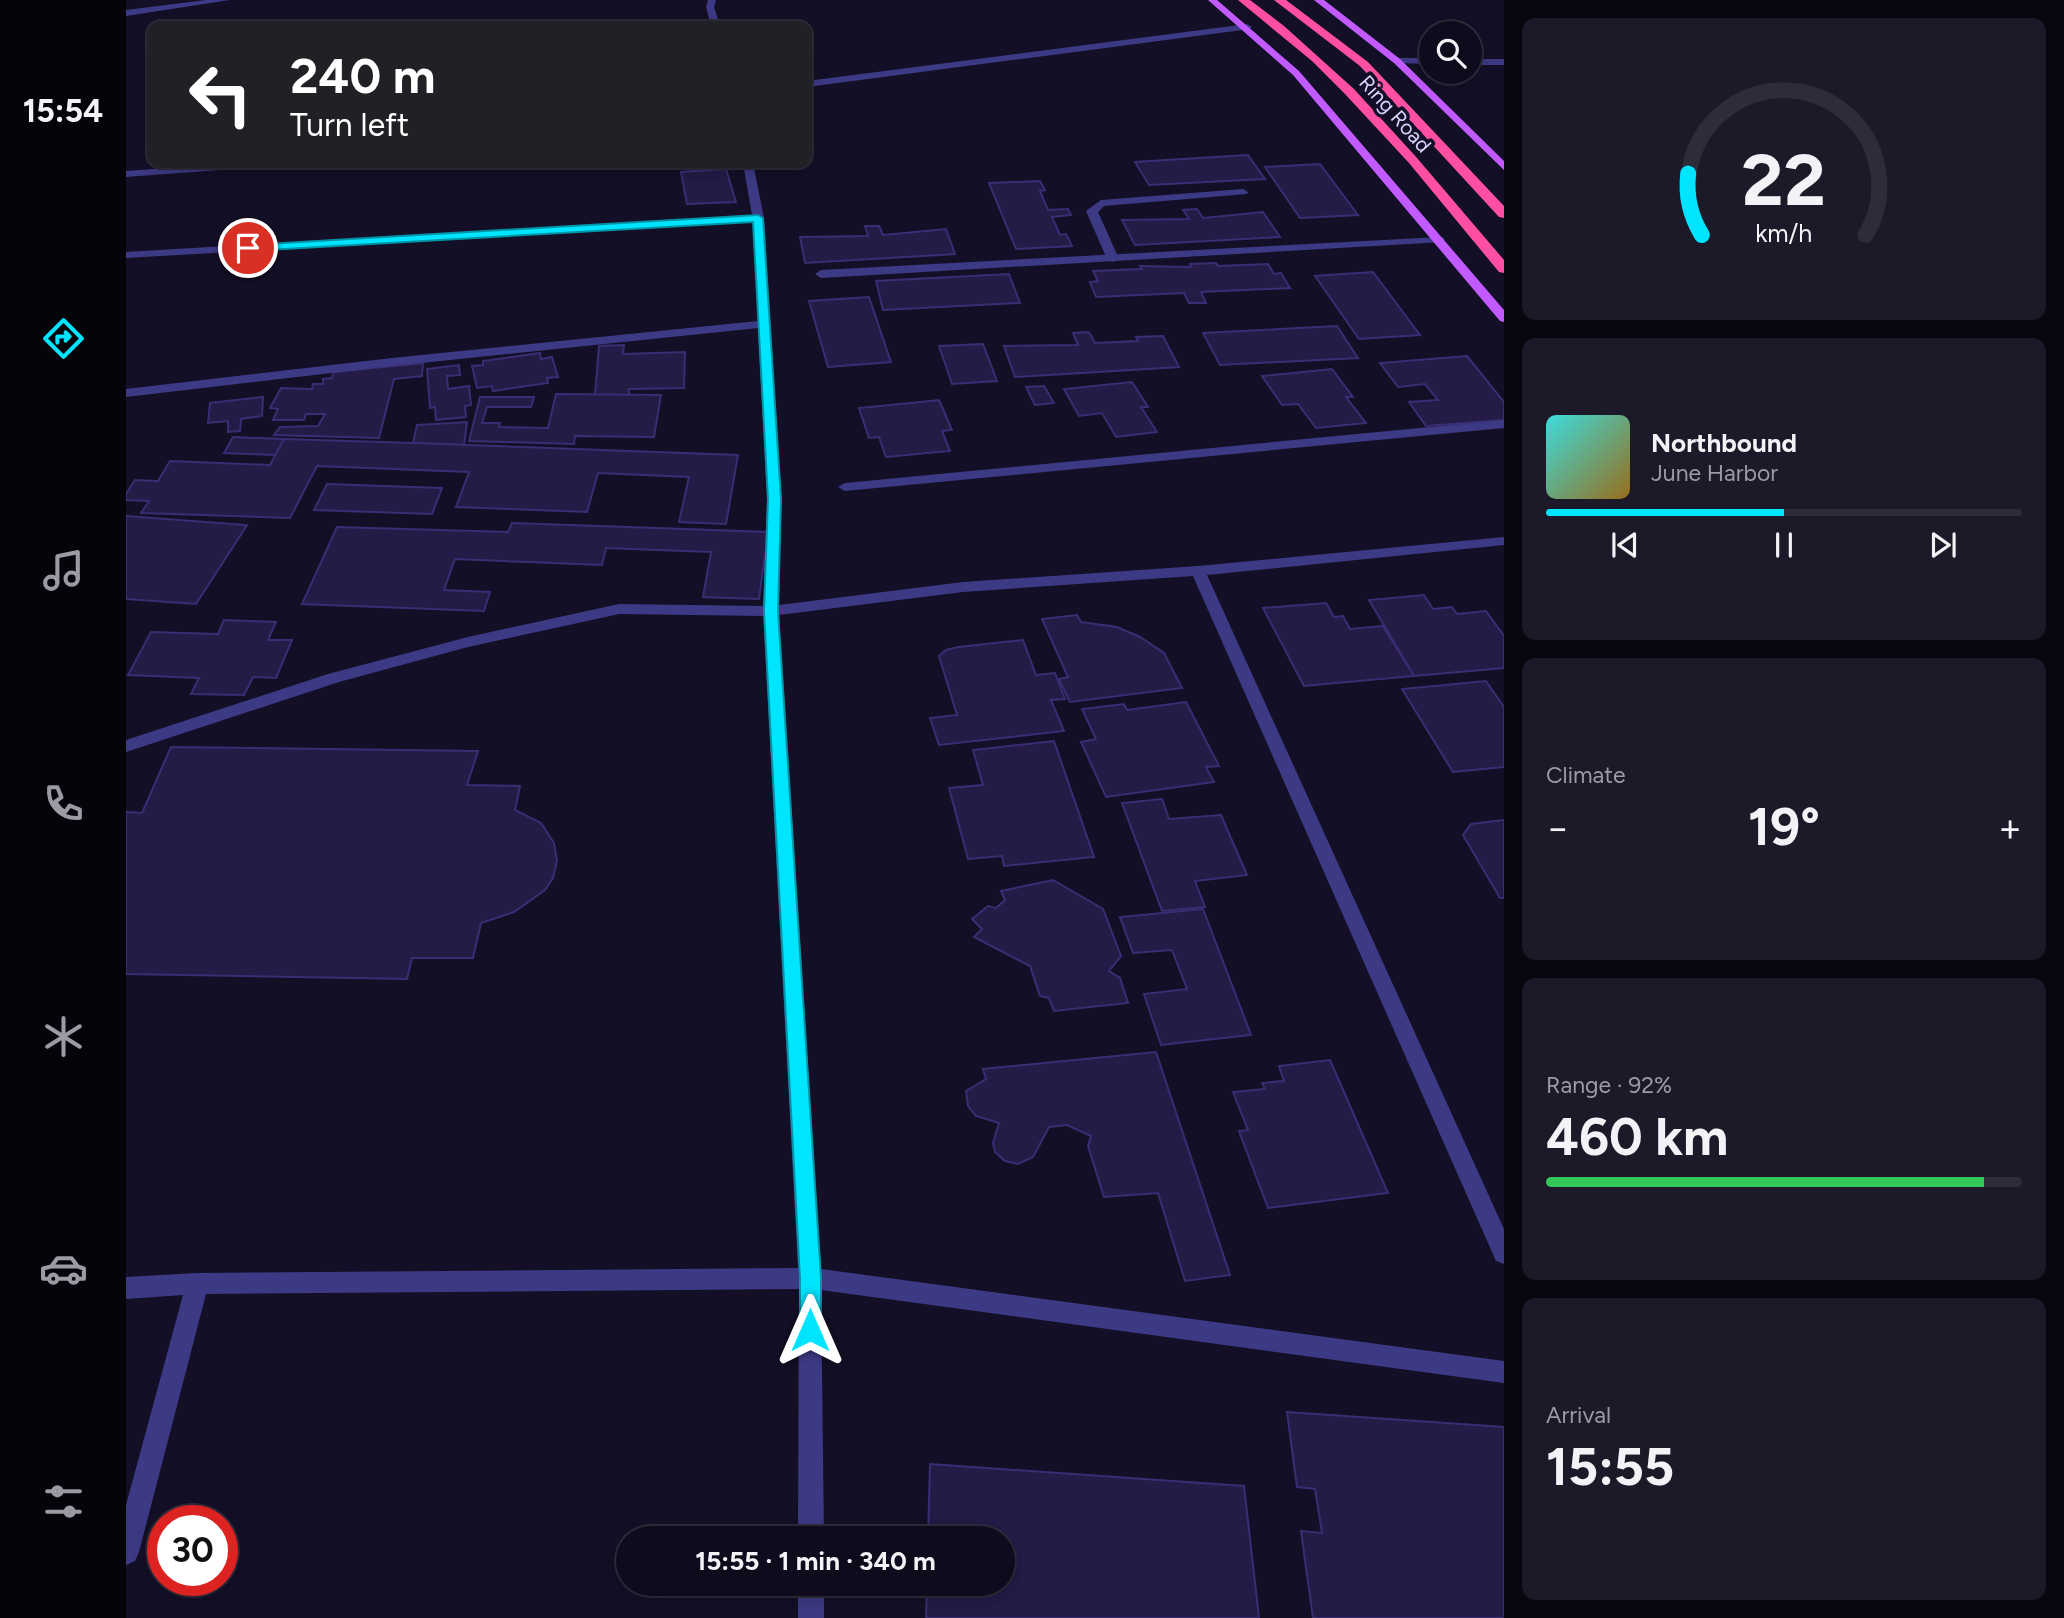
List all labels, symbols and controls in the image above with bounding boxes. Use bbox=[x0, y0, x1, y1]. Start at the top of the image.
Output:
map controls bbox=[1419, 21, 1482, 84]
button: search bbox=[1419, 21, 1482, 84]
text: 240 m bbox=[290, 46, 436, 105]
icon: left bbox=[175, 49, 266, 140]
street label: Ring Road bbox=[1354, 70, 1437, 158]
text: 15:54 bbox=[23, 92, 103, 130]
text: Turn left bbox=[290, 106, 409, 144]
text: 22 bbox=[1742, 136, 1826, 223]
pin bbox=[218, 218, 278, 278]
text: km/h bbox=[1755, 218, 1813, 248]
icon: arrive bbox=[229, 229, 267, 267]
icon: directions bbox=[39, 314, 88, 363]
text: Northbound bbox=[1651, 427, 1797, 459]
text: June Harbor bbox=[1651, 459, 1778, 487]
icon: previous bbox=[1606, 526, 1644, 564]
icon: pause bbox=[1765, 526, 1803, 564]
icon: next bbox=[1924, 526, 1962, 564]
icon: music bbox=[39, 546, 88, 595]
text: Climate bbox=[1546, 761, 1625, 789]
icon: phone bbox=[39, 779, 88, 828]
text: 19° bbox=[1748, 796, 1820, 858]
text: − bbox=[1546, 805, 1570, 851]
text: + bbox=[1998, 805, 2022, 851]
icon: climate bbox=[39, 1012, 88, 1061]
text: Range · 92% bbox=[1546, 1071, 1672, 1099]
text: 460 km bbox=[1546, 1106, 1728, 1168]
icon: car bbox=[39, 1244, 88, 1293]
position arrow bbox=[773, 1293, 847, 1367]
text: Arrival bbox=[1546, 1401, 1611, 1429]
text: 15:55 bbox=[1546, 1436, 1674, 1498]
icon: filters bbox=[39, 1477, 88, 1526]
speed limit sign: 30 bbox=[147, 1505, 238, 1596]
text: 15:55 · 1 min · 340 m bbox=[695, 1545, 936, 1577]

